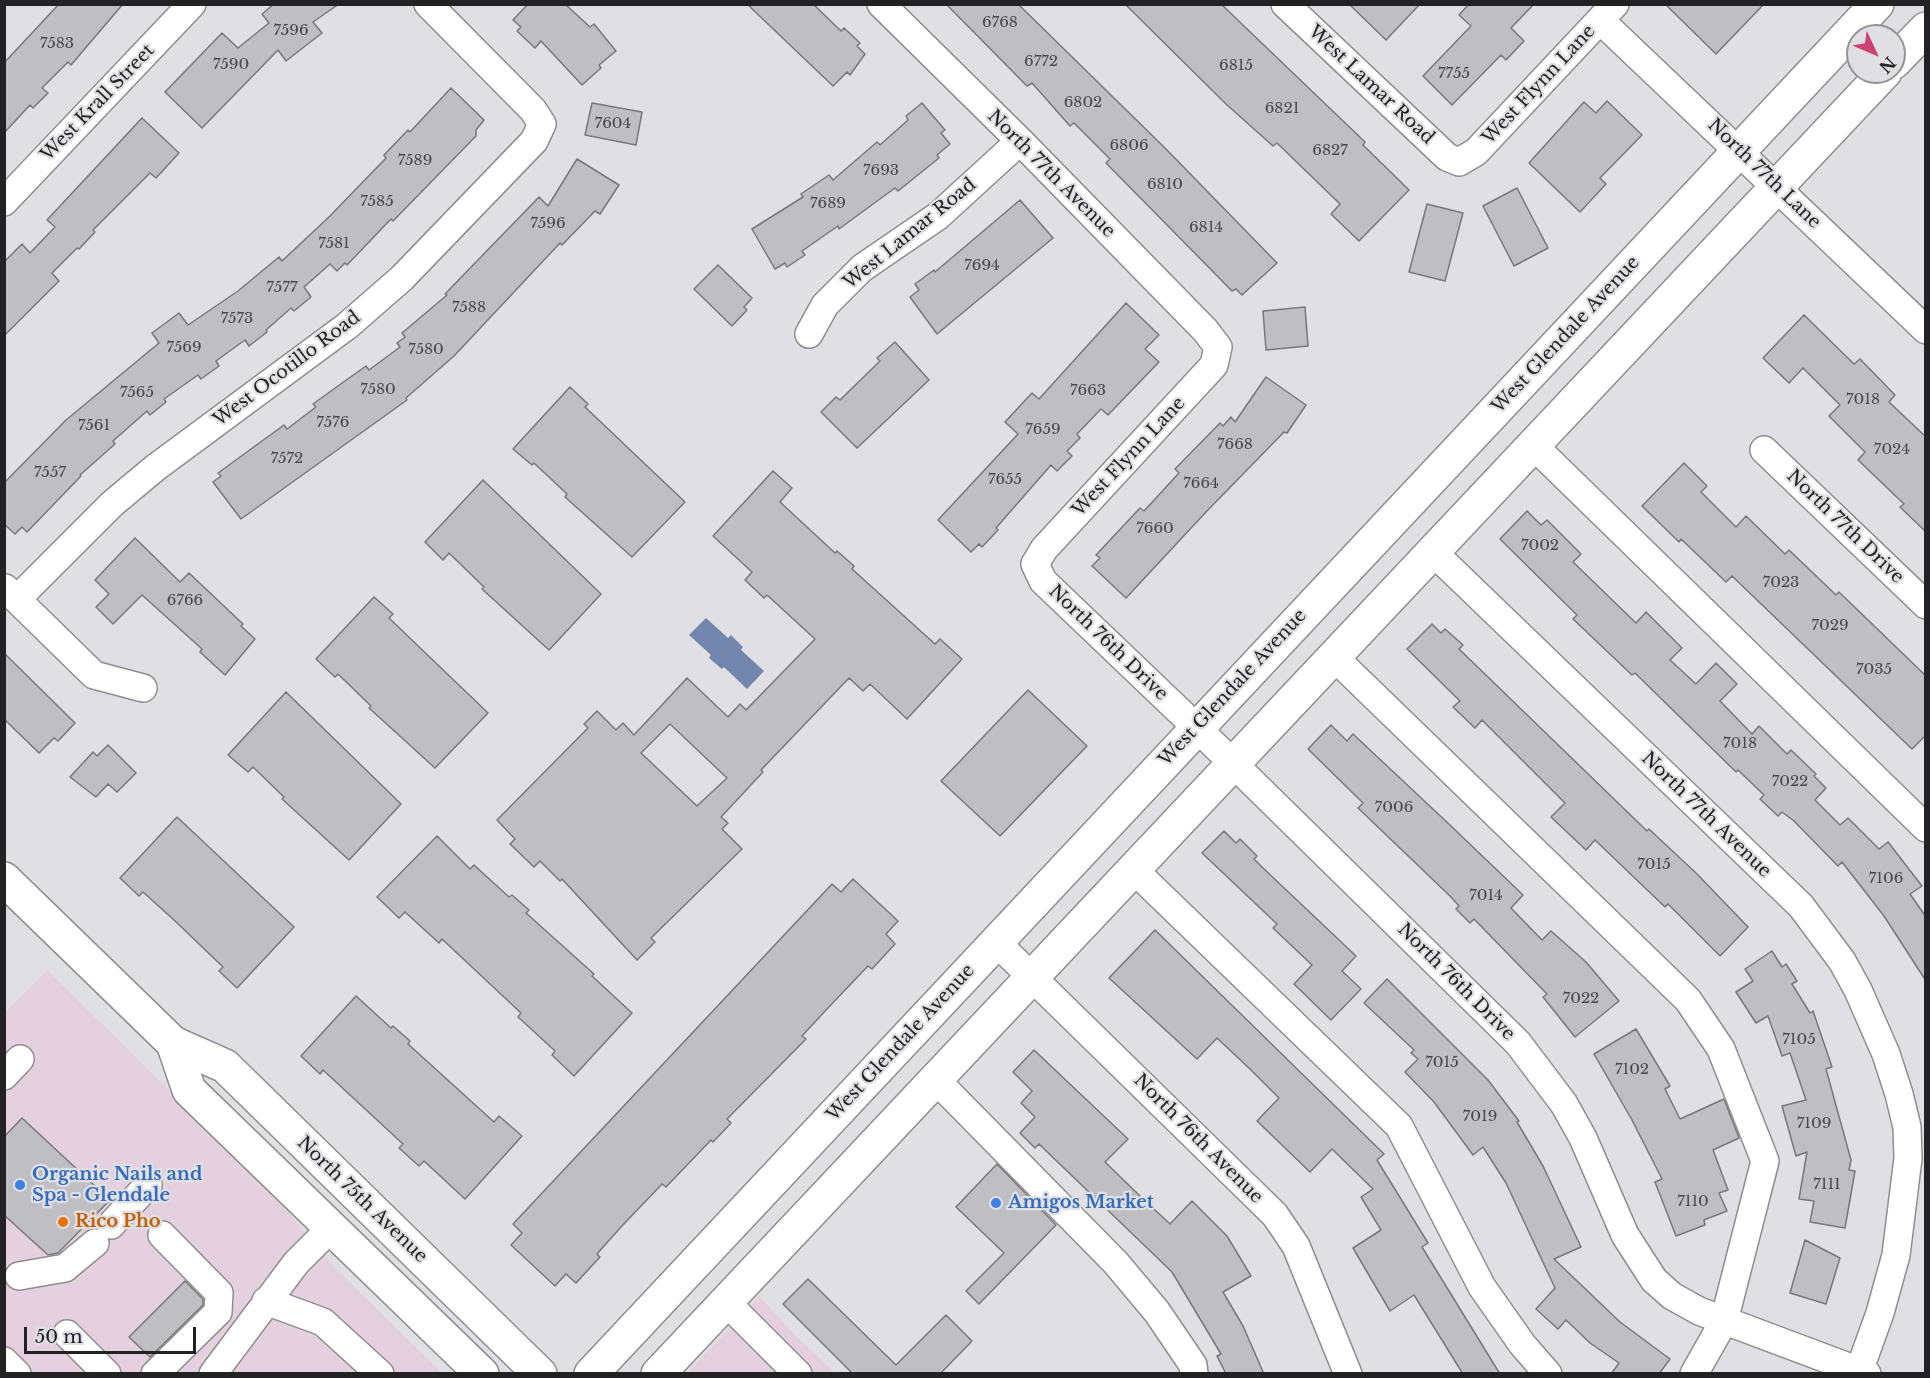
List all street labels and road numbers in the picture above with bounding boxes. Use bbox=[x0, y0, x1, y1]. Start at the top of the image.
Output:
street label: West Lamar Road bbox=[1304, 21, 1438, 149]
street label: West Flynn Lane bbox=[1478, 21, 1600, 149]
street label: West Krall Street bbox=[37, 40, 159, 166]
street label: North 77th Avenue bbox=[983, 106, 1119, 242]
street label: North 77th Lane bbox=[1703, 115, 1825, 233]
street label: West Lamar Road bbox=[839, 174, 981, 294]
street label: West Glendale Avenue bbox=[1488, 252, 1644, 418]
street label: West Ocotillo Road bbox=[209, 307, 365, 431]
street label: West Flynn Lane bbox=[1068, 393, 1190, 521]
street label: North 77th Drive bbox=[1782, 466, 1908, 588]
street label: North 76th Drive bbox=[1044, 581, 1172, 705]
street label: West Glendale Avenue bbox=[1155, 605, 1311, 771]
street label: North 77th Avenue bbox=[1637, 748, 1775, 882]
street label: North 76th Drive bbox=[1393, 919, 1519, 1045]
street label: West Glendale Avenue bbox=[823, 960, 979, 1126]
street label: North 76th Avenue bbox=[1129, 1070, 1267, 1208]
street label: North 75th Avenue bbox=[293, 1132, 431, 1268]

